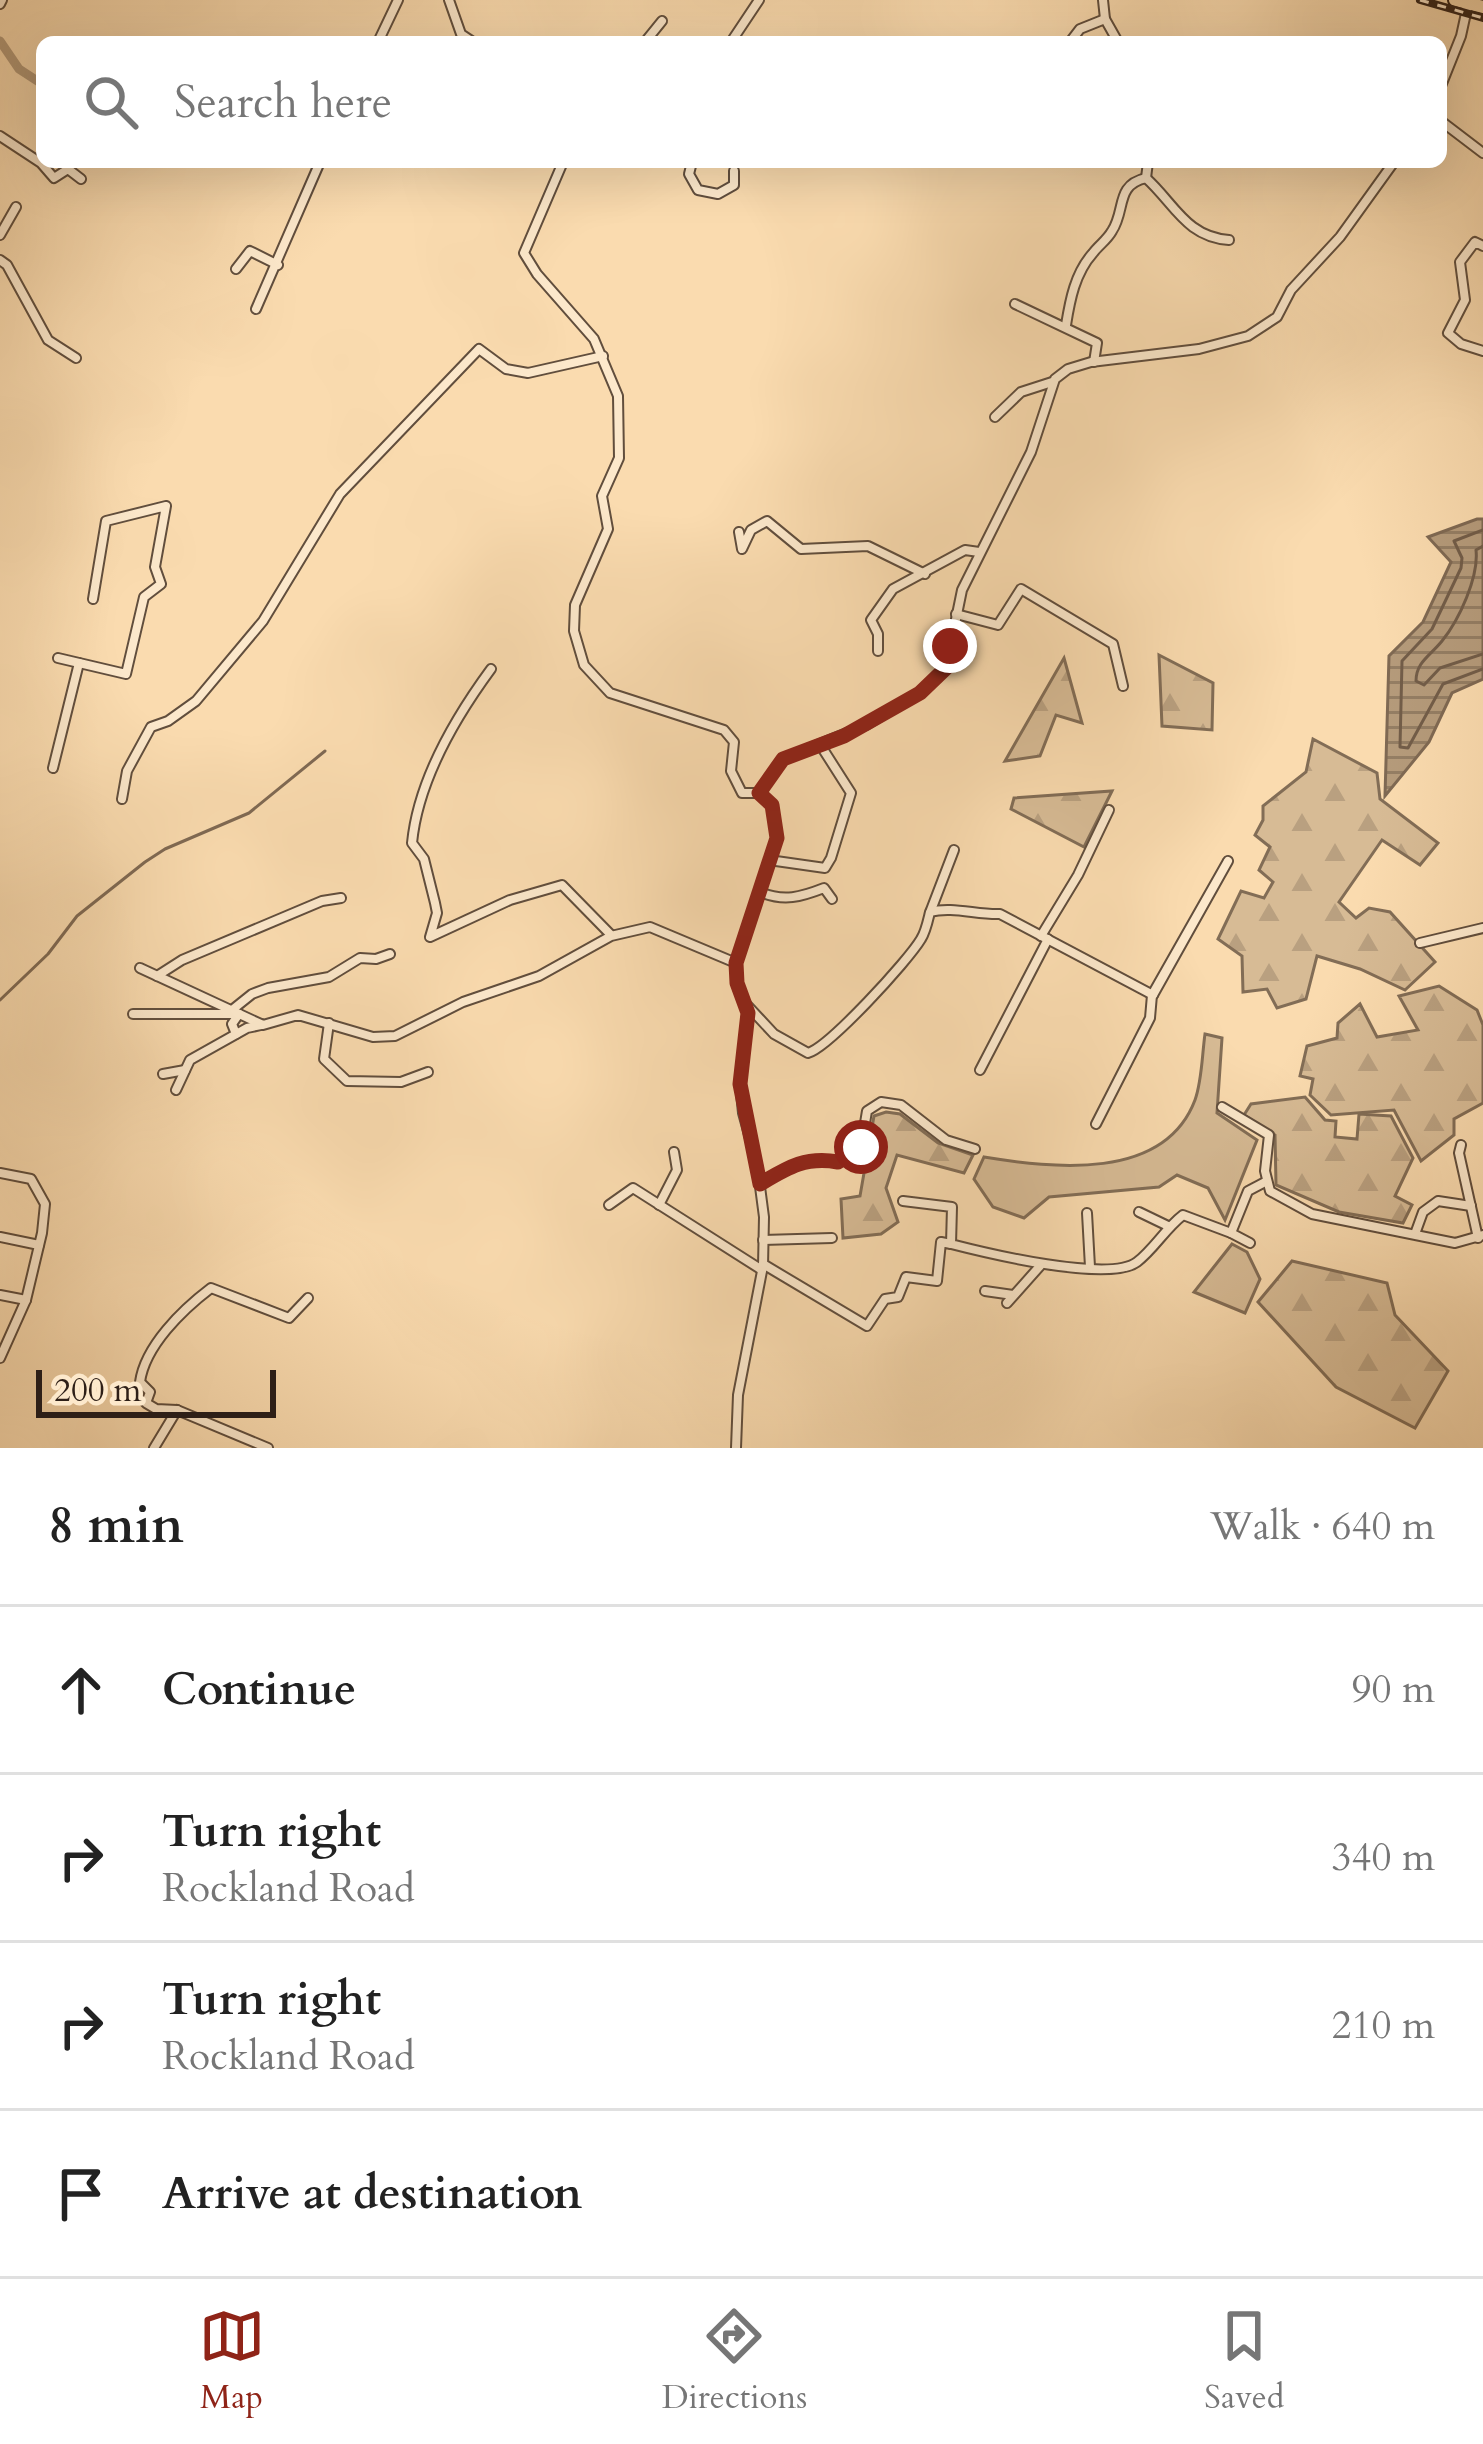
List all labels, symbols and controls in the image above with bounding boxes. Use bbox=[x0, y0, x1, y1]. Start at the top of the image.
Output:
search box bbox=[36, 36, 1447, 168]
icon: search bbox=[78, 69, 144, 135]
text: Search here bbox=[174, 72, 392, 133]
route end bbox=[923, 619, 977, 673]
route start bbox=[834, 1120, 888, 1174]
scale bar bbox=[36, 1364, 276, 1417]
text: 200 m bbox=[54, 1368, 141, 1413]
text: 8 min bbox=[48, 1491, 184, 1561]
text: Walk · 640 m bbox=[1210, 1500, 1435, 1553]
icon: ahead bbox=[48, 1657, 114, 1723]
text: Continue bbox=[162, 1659, 356, 1720]
text: 90 m bbox=[1352, 1663, 1435, 1716]
text: Turn right bbox=[162, 1801, 381, 1862]
icon: right bbox=[48, 1825, 114, 1891]
text: 340 m bbox=[1332, 1831, 1435, 1884]
text: Rockland Road bbox=[162, 1862, 415, 1915]
text: Turn right bbox=[162, 1969, 381, 2030]
icon: right bbox=[48, 1993, 114, 2059]
text: 210 m bbox=[1332, 1999, 1435, 2052]
text: Rockland Road bbox=[162, 2030, 415, 2083]
icon: arrive bbox=[48, 2161, 114, 2227]
text: Arrive at destination bbox=[162, 2163, 582, 2224]
tab: Map bbox=[199, 2303, 265, 2420]
tab: Directions bbox=[662, 2303, 807, 2420]
tab: Saved bbox=[1204, 2303, 1284, 2420]

